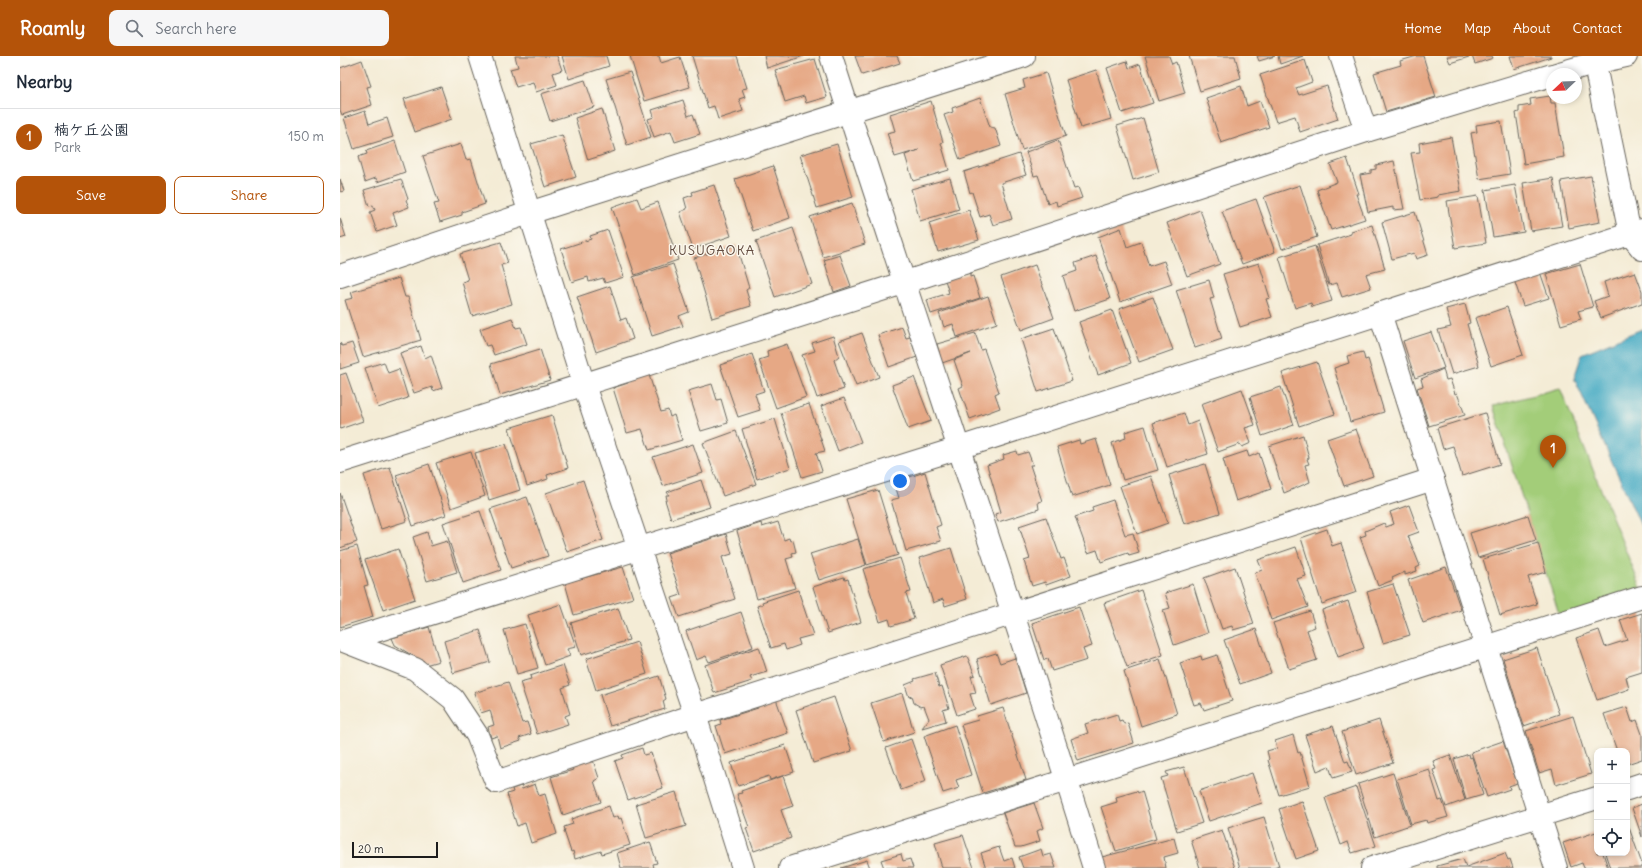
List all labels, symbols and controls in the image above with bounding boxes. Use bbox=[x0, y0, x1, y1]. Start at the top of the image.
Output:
search box bbox=[109, 10, 389, 46]
text: Roamly bbox=[20, 16, 85, 40]
icon: search bbox=[123, 17, 145, 39]
text: Search here bbox=[155, 19, 237, 38]
text: Home bbox=[1404, 19, 1442, 37]
text: Map bbox=[1464, 19, 1491, 37]
text: About bbox=[1513, 19, 1551, 37]
text: Contact bbox=[1573, 19, 1622, 37]
north arrow bbox=[1546, 68, 1582, 104]
text: Nearby bbox=[16, 71, 72, 93]
text: 楠ケ丘公園 bbox=[54, 120, 129, 139]
text: 1 bbox=[26, 128, 32, 145]
text: 150 m bbox=[288, 128, 324, 145]
text: Park bbox=[54, 139, 81, 156]
button: Save bbox=[16, 176, 166, 214]
button: Share bbox=[174, 176, 324, 214]
district label: KUSUGAOKA bbox=[669, 242, 755, 259]
pin: 1 bbox=[1540, 435, 1566, 468]
your location bbox=[890, 471, 910, 491]
map controls bbox=[1594, 748, 1630, 856]
button: + bbox=[1594, 748, 1630, 784]
button: − bbox=[1594, 784, 1630, 820]
button: locate bbox=[1594, 820, 1630, 856]
scale bar bbox=[352, 840, 438, 859]
text: 20 m bbox=[358, 842, 384, 856]

